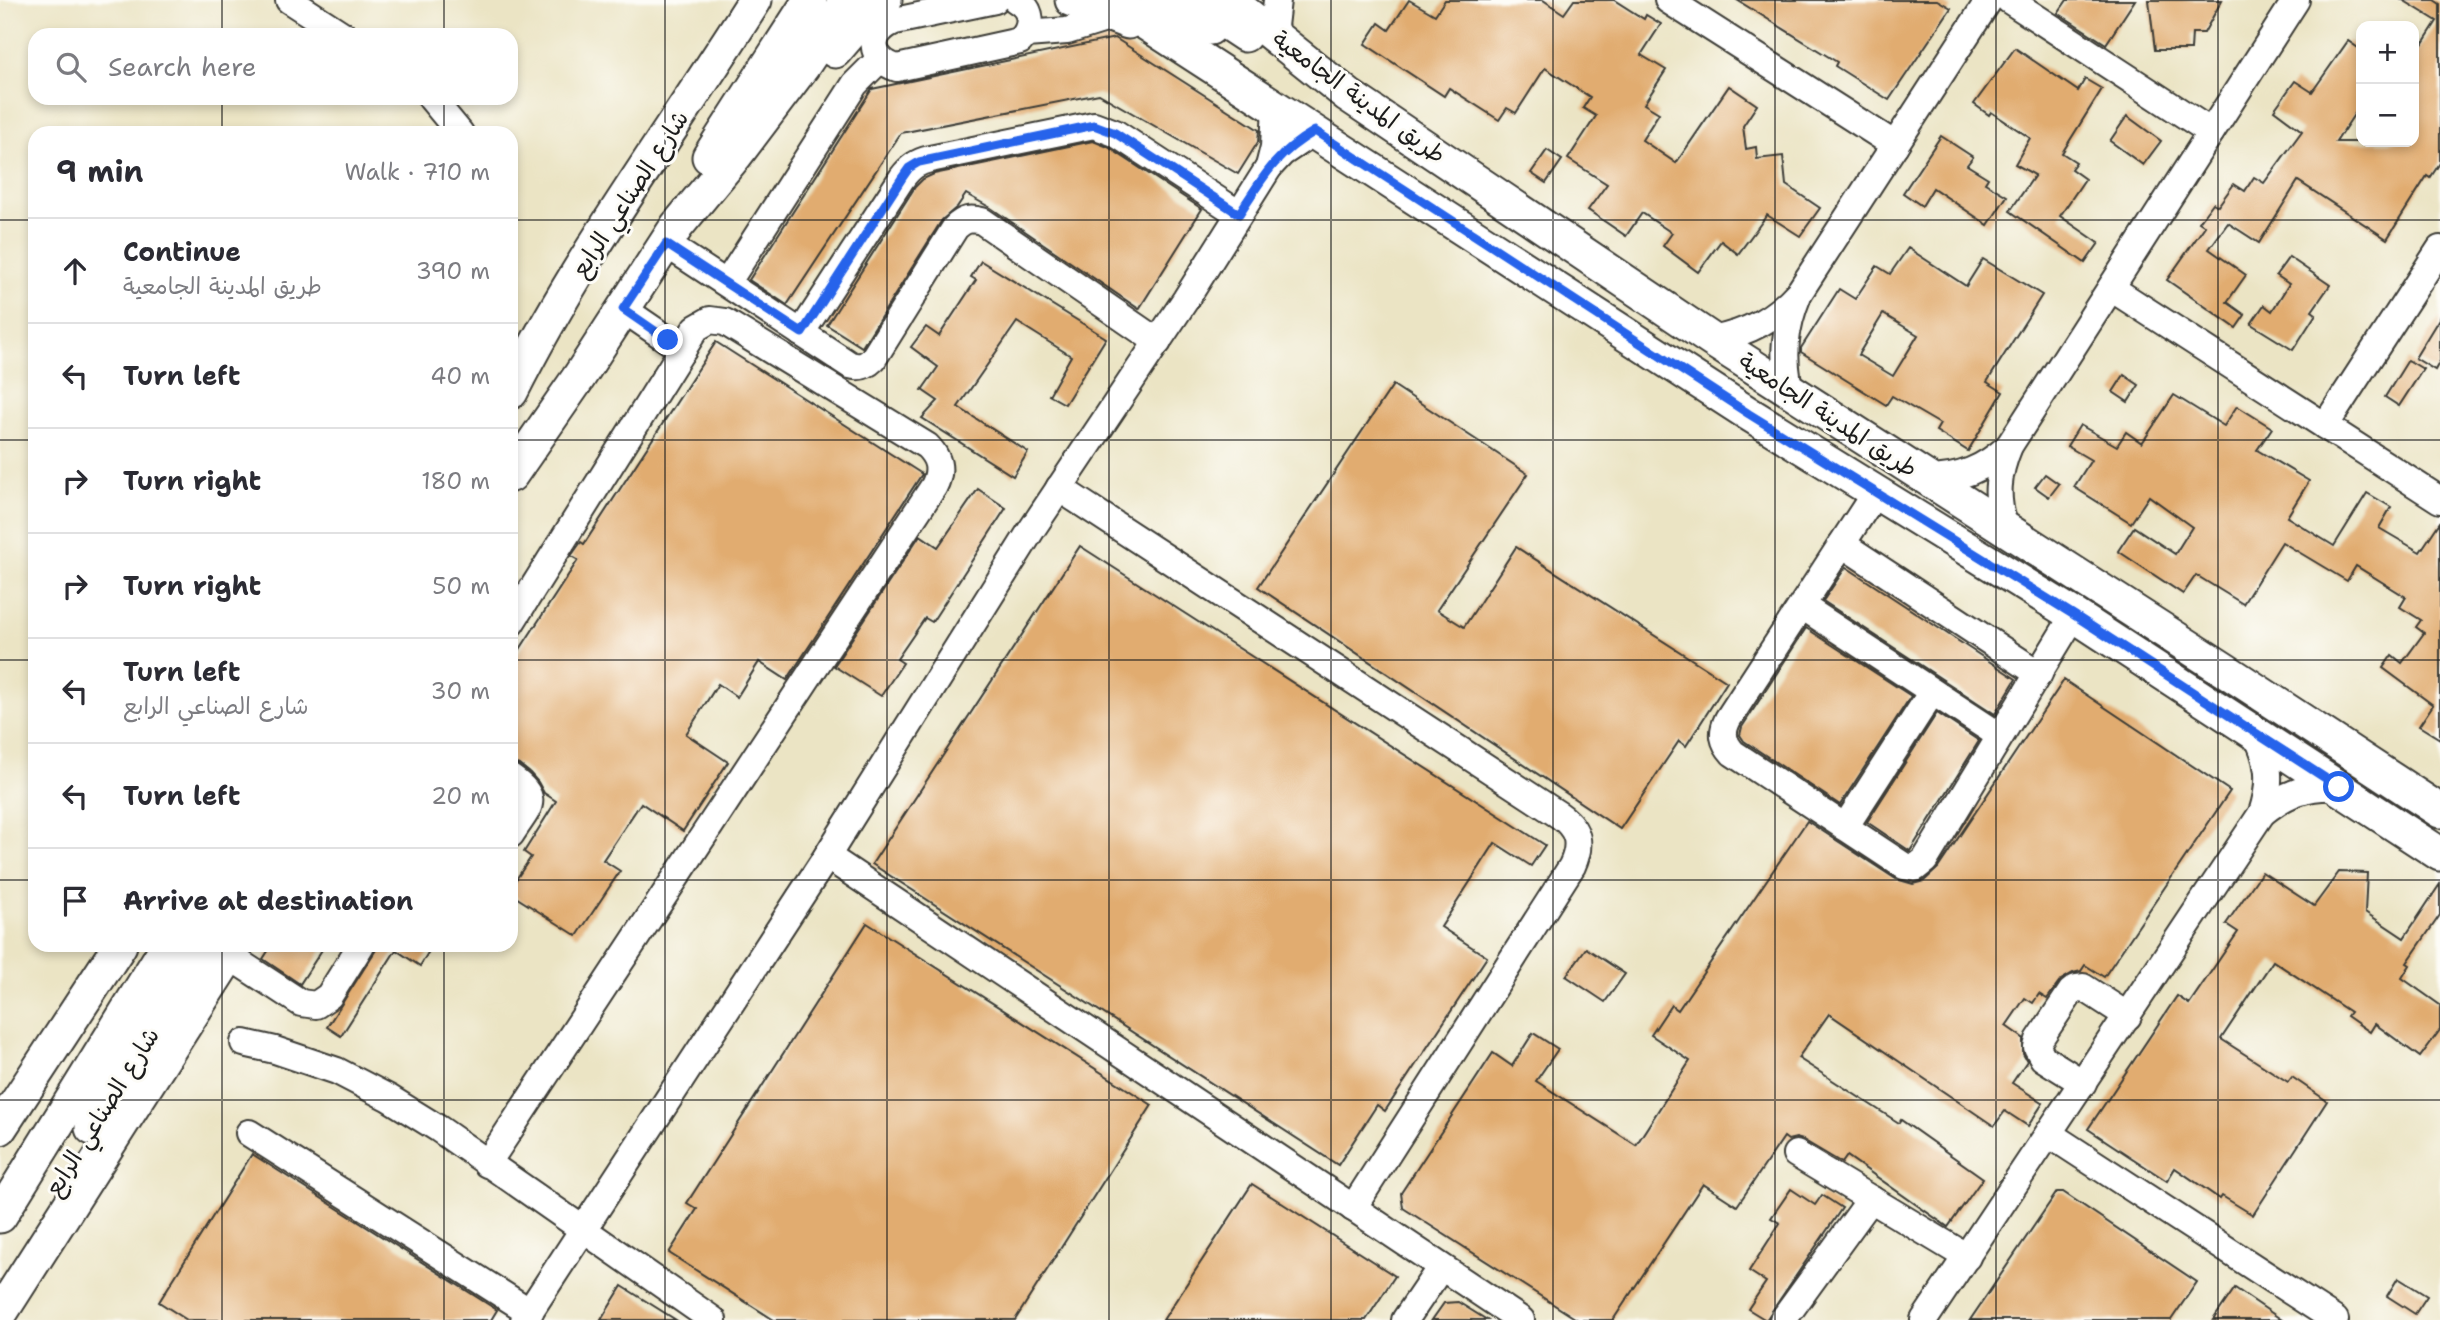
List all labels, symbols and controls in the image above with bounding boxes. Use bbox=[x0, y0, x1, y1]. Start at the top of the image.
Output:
map controls bbox=[2356, 21, 2419, 147]
button: + bbox=[2356, 21, 2419, 84]
street label: طريق المدينة الجامعية bbox=[1266, 23, 1452, 171]
search box bbox=[28, 28, 518, 105]
icon: search bbox=[52, 48, 90, 86]
text: Search here bbox=[108, 49, 257, 84]
button: − bbox=[2356, 84, 2419, 147]
street label: شارع الصناعي الرابع bbox=[564, 104, 700, 287]
text: 9 min bbox=[56, 151, 143, 192]
text: Walk · 710 m bbox=[345, 157, 490, 187]
text: Continue bbox=[123, 234, 241, 269]
icon: ahead bbox=[56, 252, 94, 290]
text: 390 m bbox=[416, 256, 490, 286]
text: طريق المدينة الجامعية bbox=[123, 271, 322, 301]
route end bbox=[652, 324, 683, 355]
street label: طريق المدينة الجامعية bbox=[1732, 345, 1924, 485]
icon: left bbox=[56, 357, 94, 395]
text: Turn left bbox=[123, 358, 240, 393]
text: 40 m bbox=[430, 361, 490, 391]
icon: right bbox=[56, 462, 94, 500]
text: Turn right bbox=[123, 463, 261, 498]
text: 180 m bbox=[421, 466, 490, 496]
icon: right bbox=[56, 567, 94, 605]
text: Turn right bbox=[123, 568, 261, 603]
text: 50 m bbox=[432, 571, 490, 601]
text: Turn left bbox=[123, 654, 240, 689]
icon: left bbox=[56, 672, 94, 710]
text: 30 m bbox=[431, 676, 490, 706]
text: شارع الصناعي الرابع bbox=[123, 691, 309, 721]
route start bbox=[2323, 771, 2354, 802]
icon: left bbox=[56, 777, 94, 815]
text: Turn left bbox=[123, 778, 240, 813]
text: 20 m bbox=[431, 781, 490, 811]
icon: arrive bbox=[56, 882, 94, 920]
text: Arrive at destination bbox=[123, 883, 413, 918]
street label: شارع الصناعي الرابع bbox=[37, 1021, 171, 1205]

